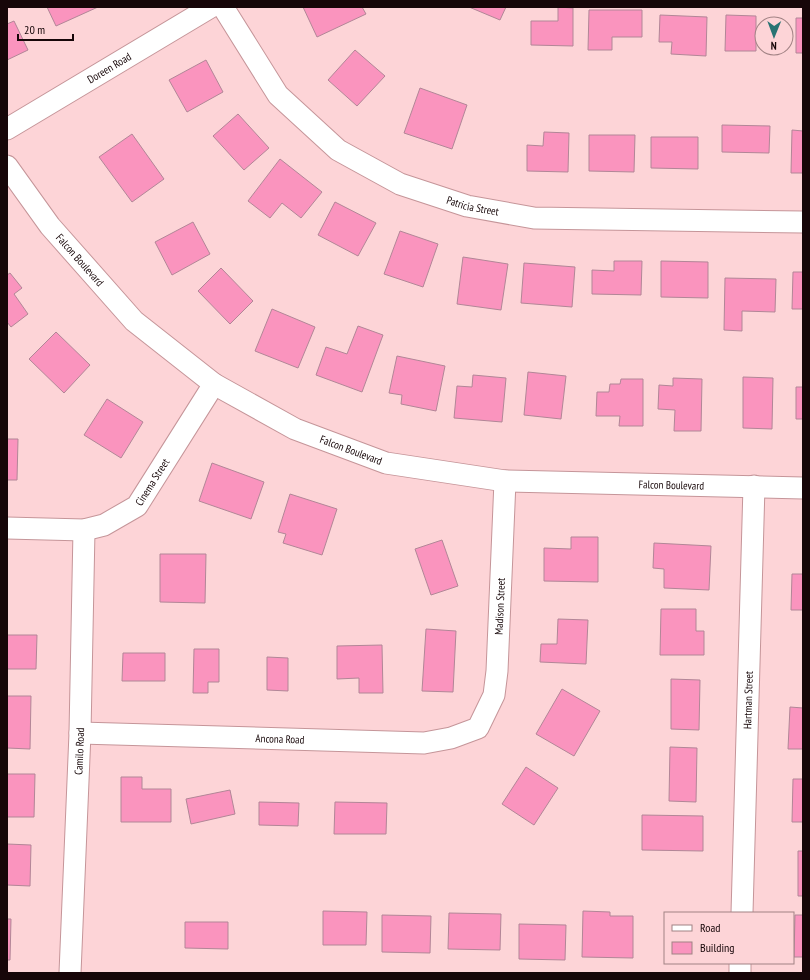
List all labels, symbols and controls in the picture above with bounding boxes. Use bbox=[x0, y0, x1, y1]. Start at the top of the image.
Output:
scale bar bbox=[18, 16, 73, 42]
north arrow bbox=[754, 16, 794, 56]
text: 20 m bbox=[24, 22, 45, 37]
text: N bbox=[771, 39, 777, 53]
street label: Doreen Road bbox=[85, 49, 134, 86]
street label: Patricia Street bbox=[445, 193, 500, 219]
street label: Falcon Boulevard bbox=[53, 231, 107, 289]
street label: Falcon Boulevard bbox=[318, 432, 384, 468]
street label: Cinema Street bbox=[132, 456, 172, 508]
street label: Falcon Boulevard bbox=[639, 477, 704, 493]
street label: Madison Street bbox=[492, 578, 508, 635]
street label: Hartman Street bbox=[740, 671, 756, 729]
street label: Camilo Road bbox=[71, 727, 87, 775]
street label: Ancona Road bbox=[255, 731, 305, 747]
legend bbox=[664, 912, 794, 964]
text: Road bbox=[700, 920, 720, 935]
text: Building bbox=[700, 940, 735, 955]

